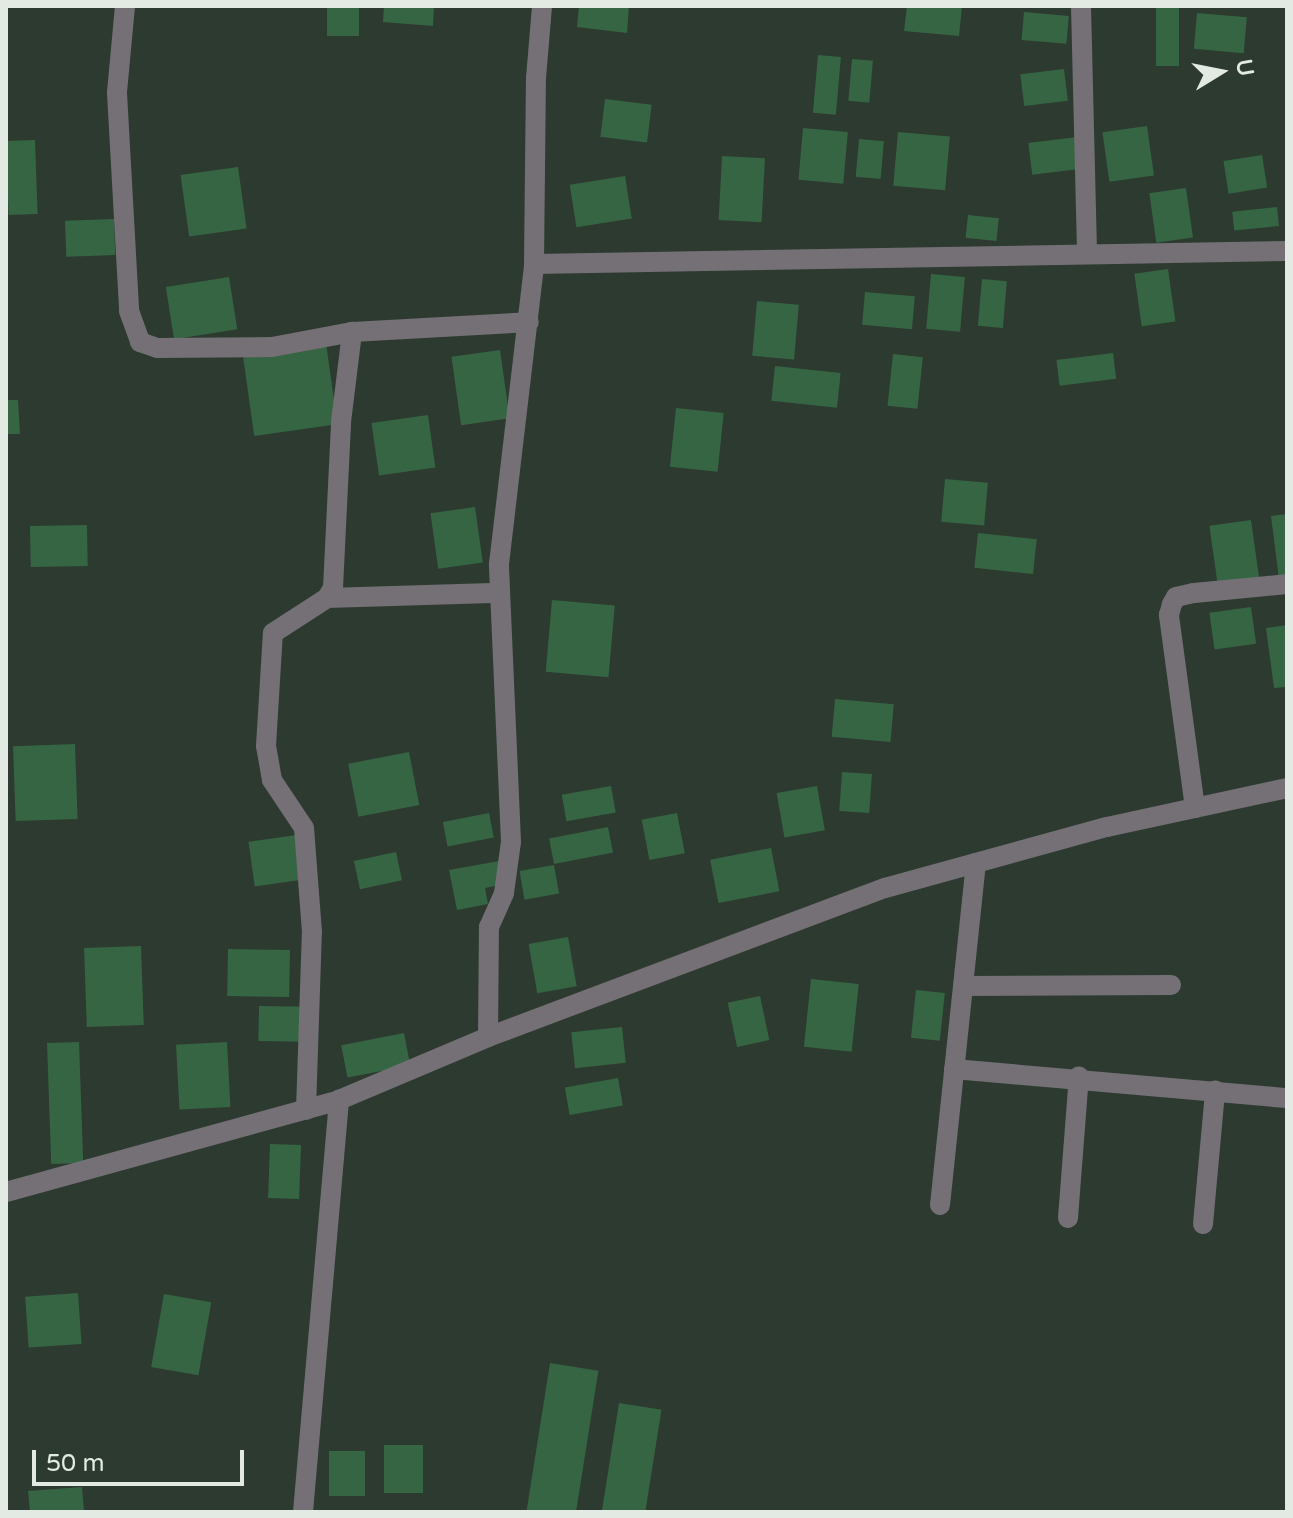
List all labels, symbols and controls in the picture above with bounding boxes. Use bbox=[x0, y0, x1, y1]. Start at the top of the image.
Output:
north arrow bbox=[1181, 32, 1261, 112]
text: U bbox=[1230, 57, 1259, 78]
scale bar bbox=[36, 1434, 248, 1484]
text: 50 m bbox=[46, 1449, 104, 1478]

